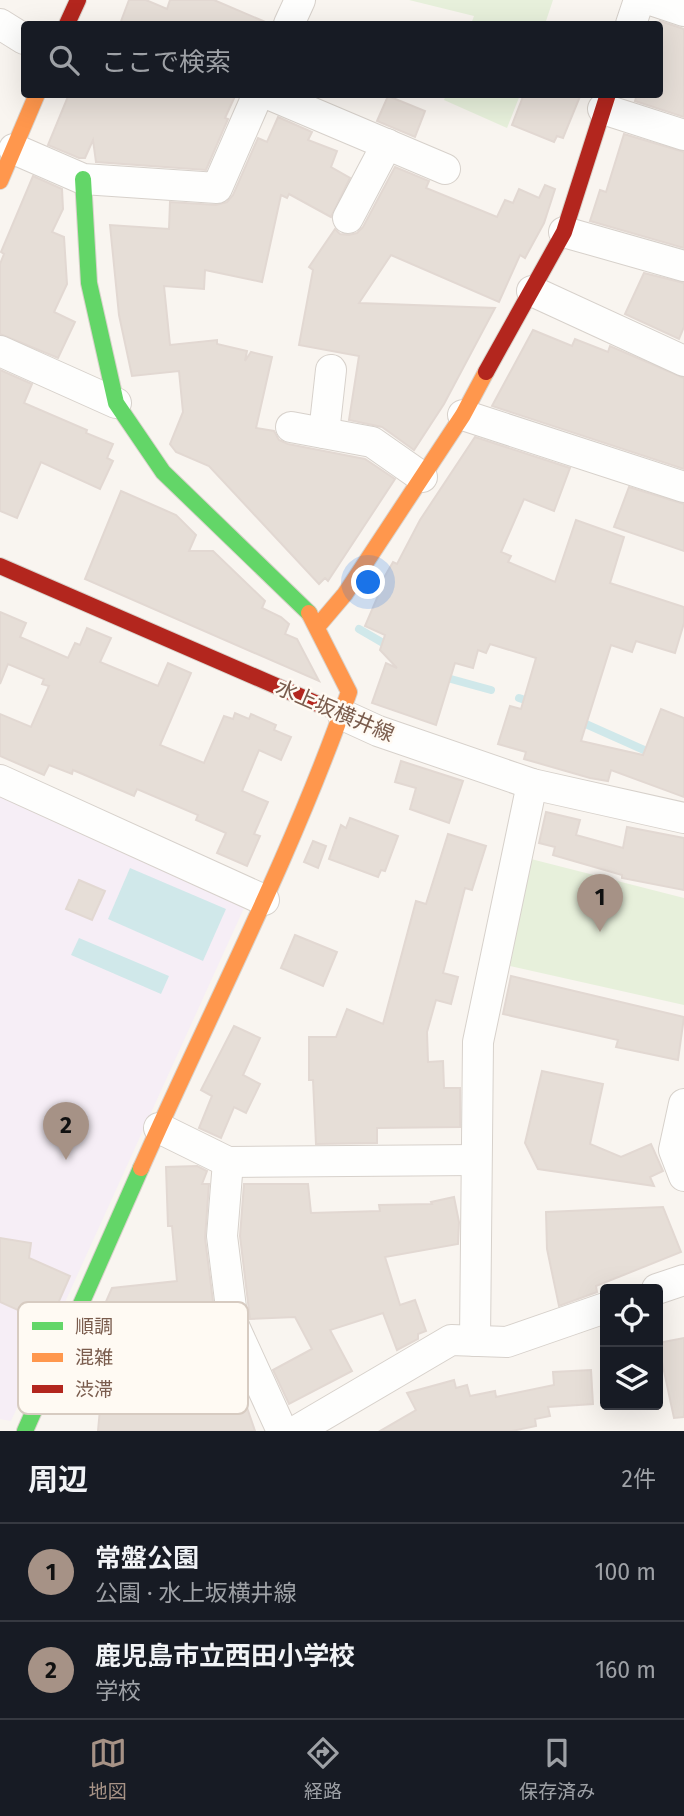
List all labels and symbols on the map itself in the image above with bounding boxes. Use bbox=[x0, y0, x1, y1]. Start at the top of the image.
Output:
your location bbox=[351, 565, 385, 599]
street label: 水上坂横井線 bbox=[272, 674, 398, 748]
pin: 1 bbox=[577, 874, 623, 932]
pin: 2 bbox=[43, 1102, 89, 1160]
legend bbox=[18, 1302, 248, 1414]
text: 順調 bbox=[75, 1315, 113, 1338]
text: 混雑 bbox=[75, 1346, 113, 1369]
text: 渋滞 bbox=[75, 1378, 113, 1401]

